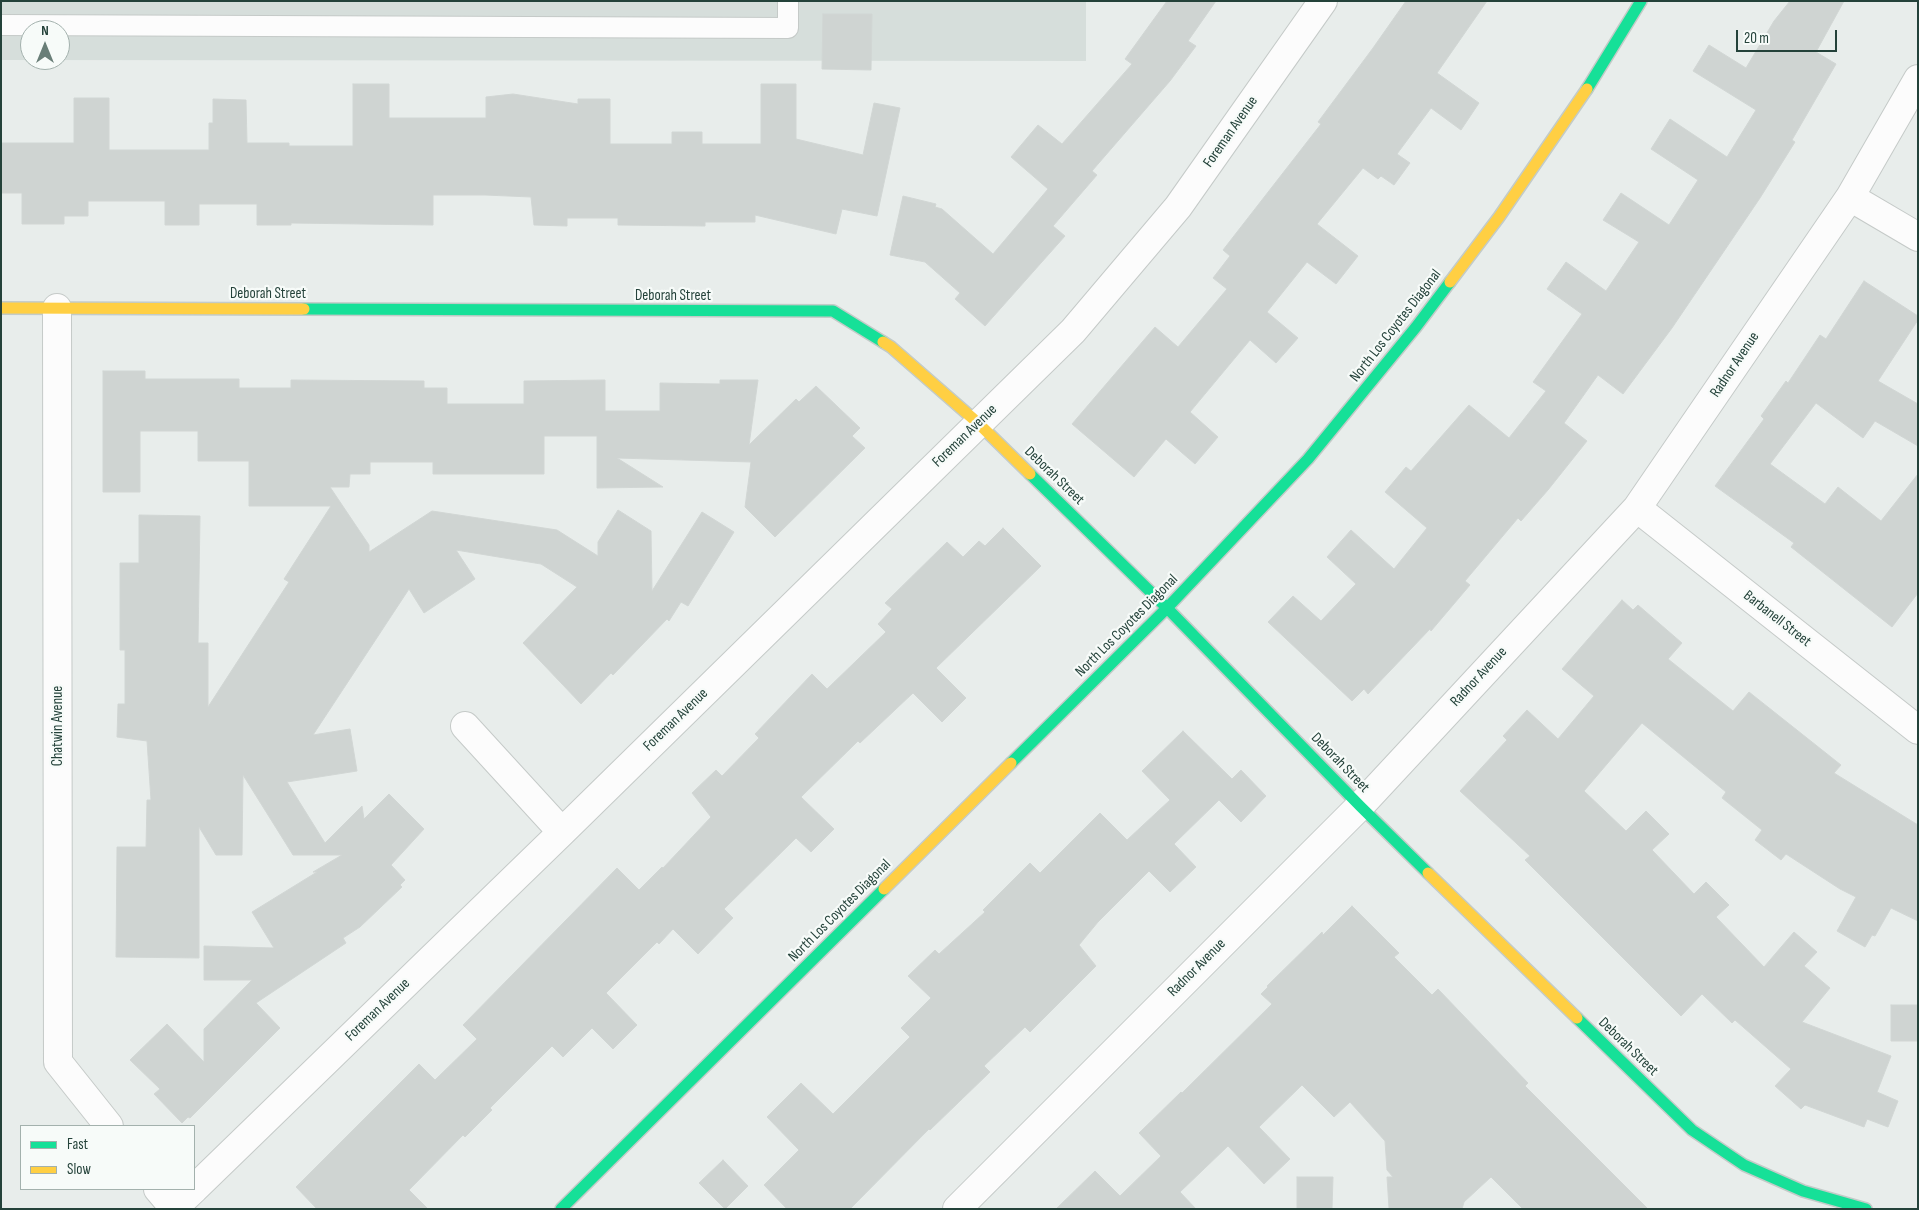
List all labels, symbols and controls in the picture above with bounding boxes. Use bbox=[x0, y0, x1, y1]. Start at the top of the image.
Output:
north arrow bbox=[20, 20, 70, 70]
scale bar bbox=[1739, 20, 1840, 52]
text: N bbox=[41, 22, 49, 39]
text: 20 m bbox=[1744, 29, 1769, 48]
street label: Foreman Avenue bbox=[1200, 93, 1262, 171]
street label: North Los Coyotes Diagonal bbox=[1347, 266, 1445, 386]
street label: Deborah Street bbox=[230, 285, 306, 303]
street label: Deborah Street bbox=[635, 287, 711, 305]
street label: Radnor Avenue bbox=[1707, 329, 1763, 401]
street label: Foreman Avenue bbox=[929, 401, 1001, 471]
street label: Deborah Street bbox=[1020, 443, 1088, 509]
street label: North Los Coyotes Diagonal bbox=[1072, 571, 1182, 681]
street label: Barbanell Street bbox=[1740, 587, 1814, 651]
street label: Radnor Avenue bbox=[1447, 644, 1511, 710]
street label: Foreman Avenue bbox=[640, 685, 712, 755]
street label: Chatwin Avenue bbox=[49, 686, 67, 766]
street label: Deborah Street bbox=[1307, 729, 1373, 797]
street label: North Los Coyotes Diagonal bbox=[785, 856, 895, 966]
street label: Radnor Avenue bbox=[1164, 935, 1230, 1001]
street label: Foreman Avenue bbox=[342, 975, 414, 1045]
street label: Deborah Street bbox=[1594, 1014, 1662, 1080]
legend bbox=[20, 1125, 195, 1190]
text: Fast bbox=[67, 1135, 88, 1154]
text: Slow bbox=[67, 1160, 91, 1179]

